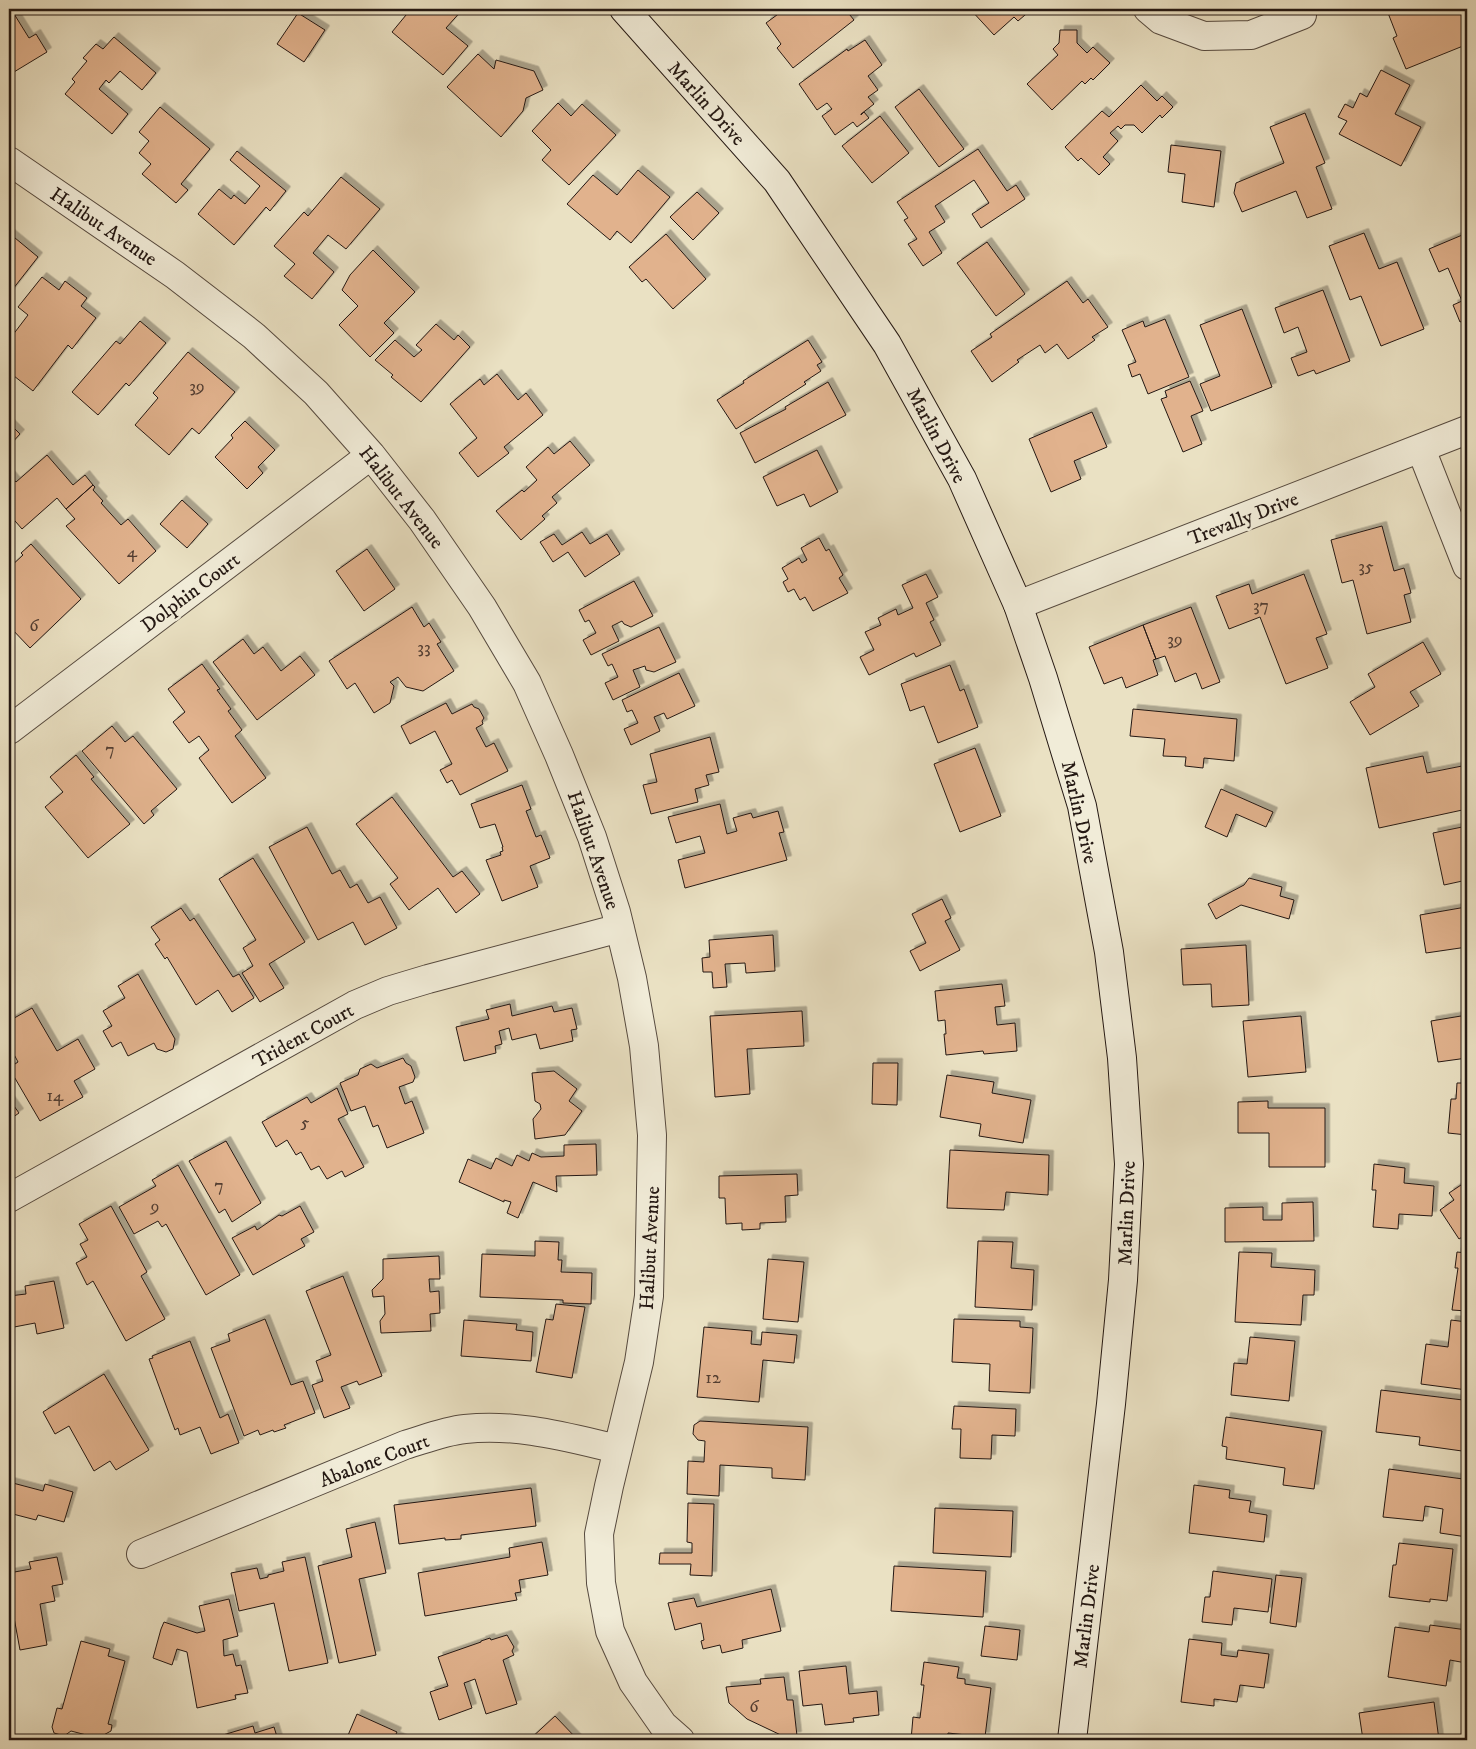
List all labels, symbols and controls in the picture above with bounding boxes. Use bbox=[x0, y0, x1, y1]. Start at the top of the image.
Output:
street label: Marlin Drive bbox=[662, 57, 750, 151]
street label: Halibut Avenue bbox=[45, 182, 161, 272]
house number: 39 bbox=[189, 376, 205, 398]
street label: Marlin Drive bbox=[900, 384, 971, 488]
street label: Halibut Avenue bbox=[353, 441, 449, 554]
street label: Trevally Drive bbox=[1185, 487, 1302, 552]
house number: 4 bbox=[127, 541, 138, 563]
street label: Dolphin Court bbox=[136, 548, 245, 639]
house number: 35 bbox=[1358, 556, 1374, 578]
house number: 37 bbox=[1253, 595, 1269, 617]
house number: 6 bbox=[29, 615, 39, 637]
house number: 39 bbox=[1167, 629, 1183, 651]
house number: 33 bbox=[417, 637, 431, 659]
house number: 7 bbox=[105, 739, 115, 761]
street label: Marlin Drive bbox=[1055, 759, 1102, 866]
street label: Halibut Avenue bbox=[561, 788, 625, 913]
street label: Trident Court bbox=[249, 998, 359, 1074]
house number: 14 bbox=[47, 1085, 64, 1107]
house number: 5 bbox=[301, 1112, 310, 1134]
street label: Marlin Drive bbox=[1113, 1160, 1142, 1266]
house number: 7 bbox=[214, 1175, 224, 1197]
street label: Halibut Avenue bbox=[635, 1186, 666, 1311]
house number: 9 bbox=[150, 1196, 159, 1218]
house number: 12 bbox=[705, 1367, 721, 1389]
street label: Abalone Court bbox=[316, 1429, 433, 1494]
street label: Marlin Drive bbox=[1069, 1563, 1106, 1670]
house number: 6 bbox=[749, 1696, 759, 1718]

